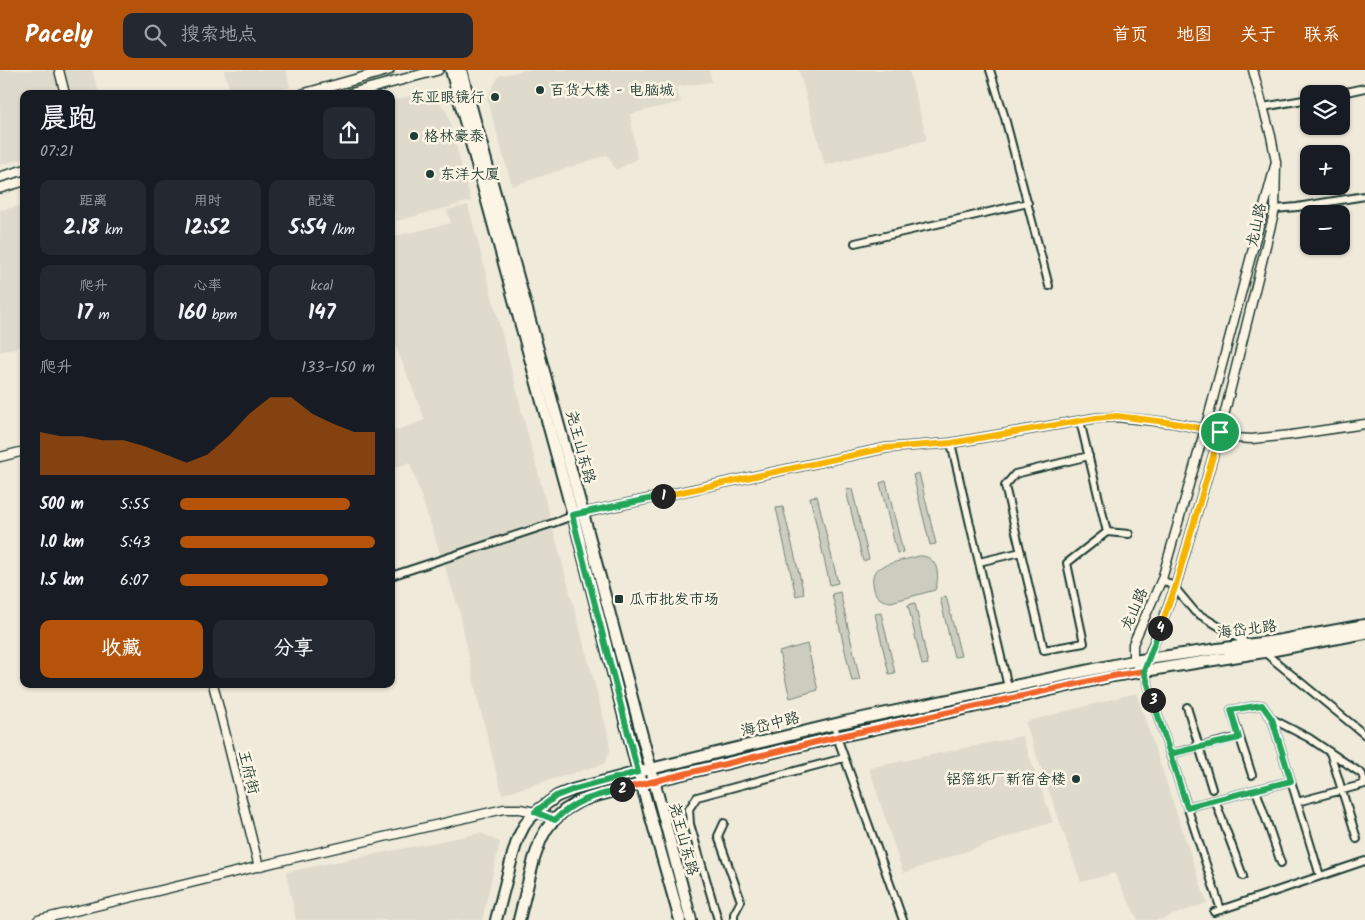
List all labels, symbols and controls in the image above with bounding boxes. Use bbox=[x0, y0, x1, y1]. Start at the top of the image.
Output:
search box bbox=[123, 13, 473, 58]
text: Pacely bbox=[25, 16, 93, 55]
text: 搜索地点 bbox=[181, 20, 257, 50]
icon: search bbox=[141, 21, 169, 49]
text: 首页 bbox=[1112, 21, 1148, 50]
text: 地图 bbox=[1176, 21, 1212, 50]
text: 关于 bbox=[1240, 21, 1276, 50]
text: 联系 bbox=[1304, 21, 1340, 50]
place label: 百货大楼 - 电脑城 bbox=[550, 79, 674, 103]
marker: 百货大楼 - 电脑城 bbox=[534, 84, 546, 96]
map controls bbox=[1300, 85, 1350, 255]
button: layers bbox=[1300, 85, 1350, 135]
place label: 东亚眼镜行 bbox=[410, 86, 485, 110]
marker: 东亚眼镜行 bbox=[489, 91, 501, 103]
text: 晨跑 bbox=[40, 97, 96, 142]
button: share bbox=[323, 107, 375, 159]
place label: 格林豪泰 bbox=[424, 125, 484, 149]
marker: 格林豪泰 bbox=[408, 130, 420, 142]
text: 07:21 bbox=[40, 139, 74, 164]
button: + bbox=[1300, 145, 1350, 195]
place label: 东洋大厦 bbox=[440, 163, 500, 187]
marker: 东洋大厦 bbox=[424, 168, 436, 180]
text: 距离 bbox=[79, 190, 107, 212]
text: 用时 bbox=[193, 190, 221, 212]
text: 配速 bbox=[308, 190, 336, 212]
street label: 龙山路 bbox=[1241, 201, 1273, 250]
button: − bbox=[1300, 205, 1350, 255]
text: 2.18 bbox=[64, 212, 99, 245]
text: 12:52 bbox=[184, 212, 231, 245]
text: 5:54 bbox=[289, 212, 327, 245]
text: km bbox=[99, 219, 123, 241]
text: /km bbox=[327, 219, 355, 241]
text: 爬升 bbox=[79, 275, 107, 297]
text: 心率 bbox=[193, 275, 221, 297]
text: kcal bbox=[310, 275, 333, 297]
text: 17 bbox=[77, 297, 93, 330]
text: 160 bbox=[178, 297, 206, 330]
text: 147 bbox=[308, 297, 336, 330]
text: m bbox=[93, 304, 110, 326]
text: bpm bbox=[206, 304, 237, 326]
text: 爬升 bbox=[40, 355, 72, 380]
text: 133–150 m bbox=[301, 355, 375, 380]
street label: 尧王山东路 bbox=[559, 408, 601, 487]
pin bbox=[1199, 411, 1241, 453]
icon: arrive bbox=[1206, 418, 1234, 446]
pin: 1 bbox=[650, 484, 676, 508]
text: 1 bbox=[661, 485, 666, 507]
text: 500 m bbox=[40, 492, 84, 517]
text: 5:55 bbox=[120, 492, 150, 517]
text: 1.0 km bbox=[40, 530, 84, 555]
text: 5:43 bbox=[120, 530, 150, 555]
text: 1.5 km bbox=[40, 568, 84, 593]
text: 6:07 bbox=[120, 568, 148, 593]
street label: 龙山路 bbox=[1115, 584, 1155, 635]
place label: 瓜市批发市场 bbox=[629, 588, 719, 612]
marker: 瓜市批发市场 bbox=[613, 593, 625, 605]
street label: 海岱北路 bbox=[1216, 614, 1278, 646]
pin: 4 bbox=[1148, 616, 1172, 640]
text: 4 bbox=[1157, 617, 1164, 639]
button: 收藏 bbox=[40, 620, 203, 678]
button: 分享 bbox=[213, 620, 375, 678]
pin: 3 bbox=[1140, 688, 1166, 712]
text: 3 bbox=[1150, 689, 1157, 711]
street label: 海岱中路 bbox=[738, 706, 802, 744]
street label: 王府街 bbox=[231, 747, 265, 797]
place label: 铝箔纸厂新宿舍楼 bbox=[946, 768, 1066, 792]
marker: 铝箔纸厂新宿舍楼 bbox=[1070, 773, 1082, 785]
pin: 2 bbox=[610, 776, 634, 802]
text: 2 bbox=[618, 778, 627, 800]
street label: 尧王山东路 bbox=[662, 800, 704, 879]

